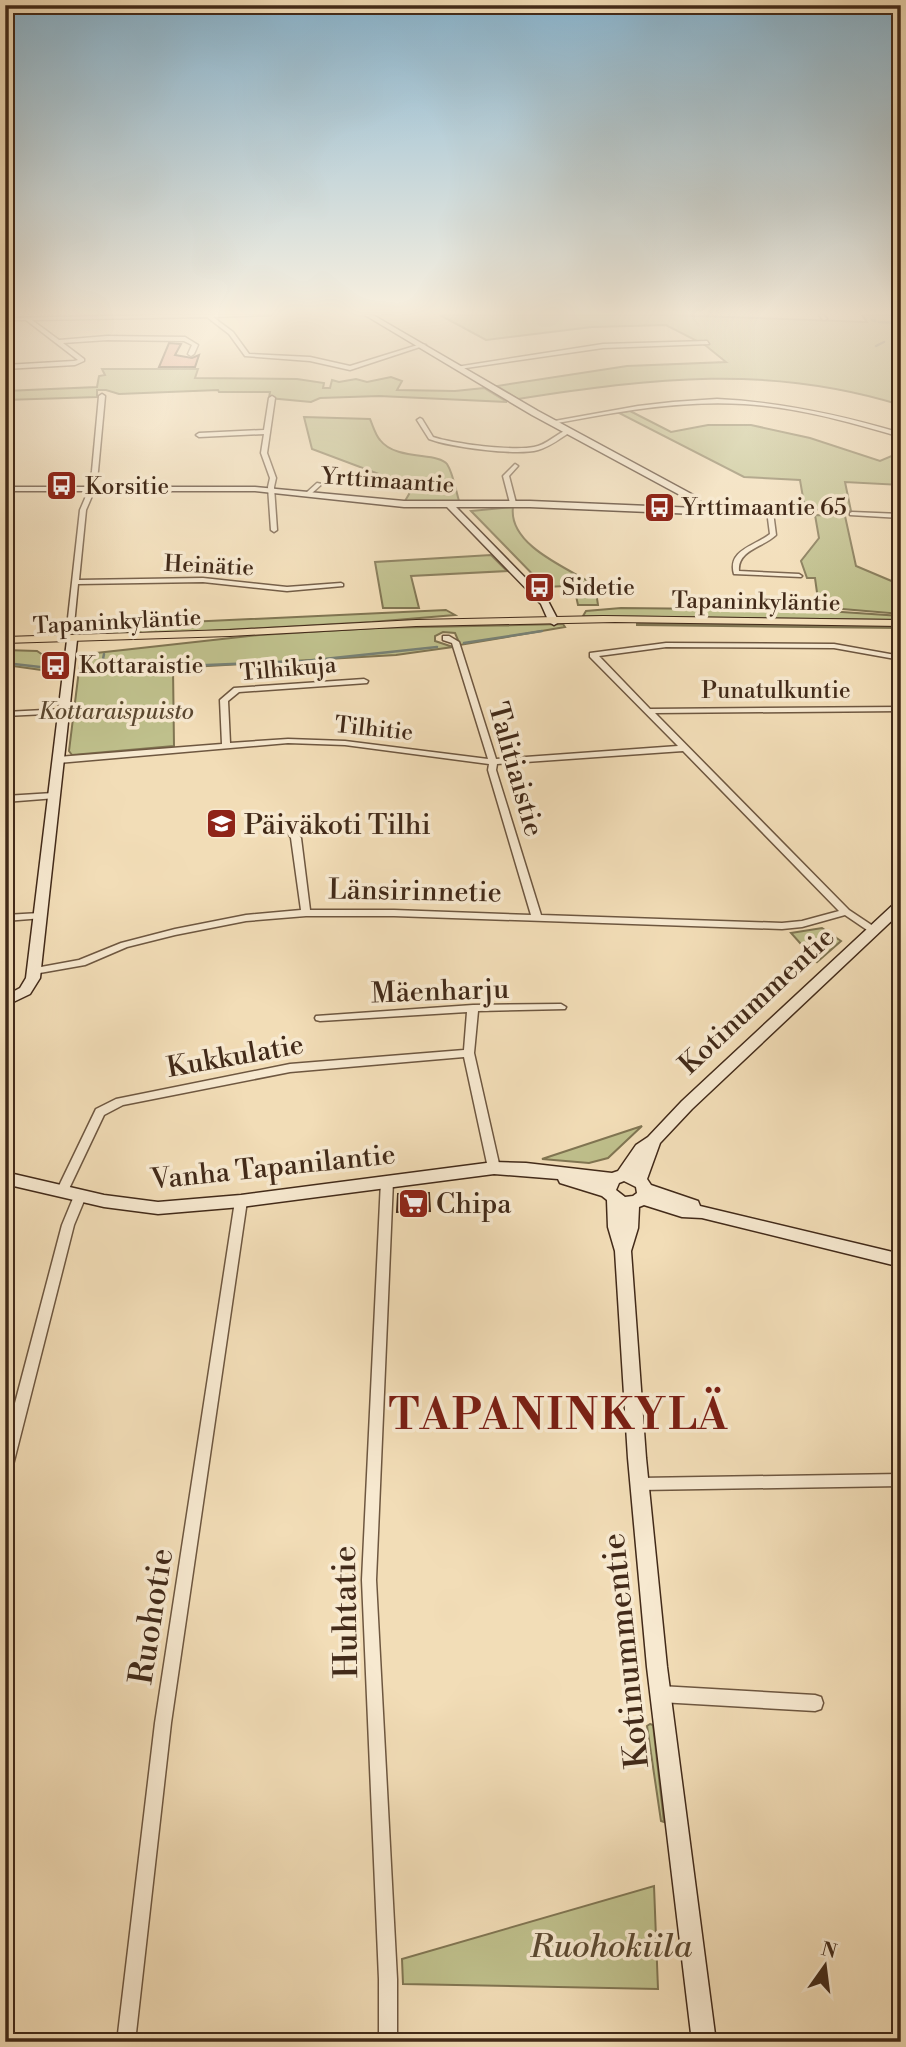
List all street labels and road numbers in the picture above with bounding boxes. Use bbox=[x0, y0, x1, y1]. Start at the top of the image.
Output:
street label: Yrttimaantie bbox=[320, 462, 455, 500]
street label: Heinätie bbox=[163, 550, 255, 582]
street label: Tapaninkyläntie bbox=[671, 587, 841, 617]
street label: Tapaninkyläntie bbox=[32, 604, 202, 640]
street label: Tilhikuja bbox=[239, 651, 338, 687]
street label: Punatulkuntie bbox=[701, 677, 851, 705]
street label: Talitiaistie bbox=[480, 698, 551, 840]
street label: Tilhitie bbox=[333, 711, 415, 747]
street label: Länsirinnetie bbox=[328, 872, 502, 911]
street label: Kotinummentie bbox=[672, 920, 842, 1082]
street label: Mäenharju bbox=[370, 972, 510, 1011]
street label: Kukkulatie bbox=[164, 1027, 307, 1086]
street label: Vanha Tapanilantie bbox=[148, 1137, 397, 1198]
street label: Kotinummentie bbox=[594, 1531, 659, 1770]
street label: Ruohotie bbox=[121, 1545, 183, 1687]
street label: Huhtatie bbox=[325, 1545, 368, 1679]

